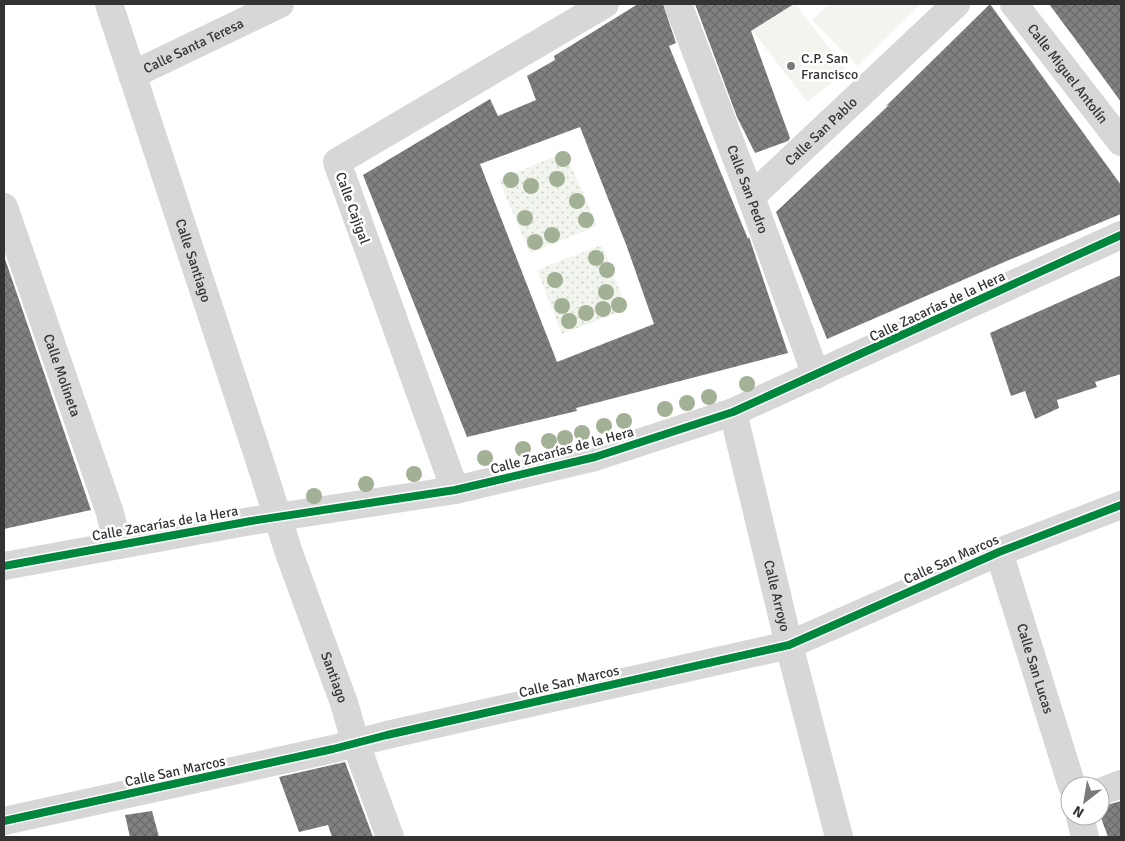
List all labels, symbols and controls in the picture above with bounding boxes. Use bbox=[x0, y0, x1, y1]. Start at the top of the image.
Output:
street label: Calle Santa Teresa bbox=[141, 15, 246, 77]
street label: Calle Miguel Antolín bbox=[1024, 21, 1112, 127]
place label: C.P. San Francisco bbox=[801, 50, 858, 83]
marker: C.P. San Francisco bbox=[785, 60, 797, 72]
street label: Calle San Pablo bbox=[782, 94, 861, 169]
street label: Calle San Pedro bbox=[723, 143, 772, 236]
street label: Calle Cajigal bbox=[332, 170, 373, 246]
street label: Calle Santiago bbox=[171, 217, 215, 304]
street label: Calle Zacarías de la Hera bbox=[867, 268, 1008, 345]
street label: Calle Molineta bbox=[40, 332, 84, 419]
street label: Calle Zacarías de la Hera bbox=[489, 423, 636, 478]
street label: Calle Zacarías de la Hera bbox=[91, 502, 239, 545]
street label: Calle San Marcos bbox=[901, 531, 1001, 588]
street label: Calle Arroyo bbox=[760, 558, 793, 633]
street label: Calle San Lucas bbox=[1013, 621, 1057, 716]
street label: Santiago bbox=[317, 649, 351, 705]
street label: Calle San Marcos bbox=[517, 662, 621, 701]
street label: Calle San Marcos bbox=[123, 753, 227, 790]
north arrow bbox=[1060, 776, 1110, 826]
text: N bbox=[1070, 802, 1087, 822]

